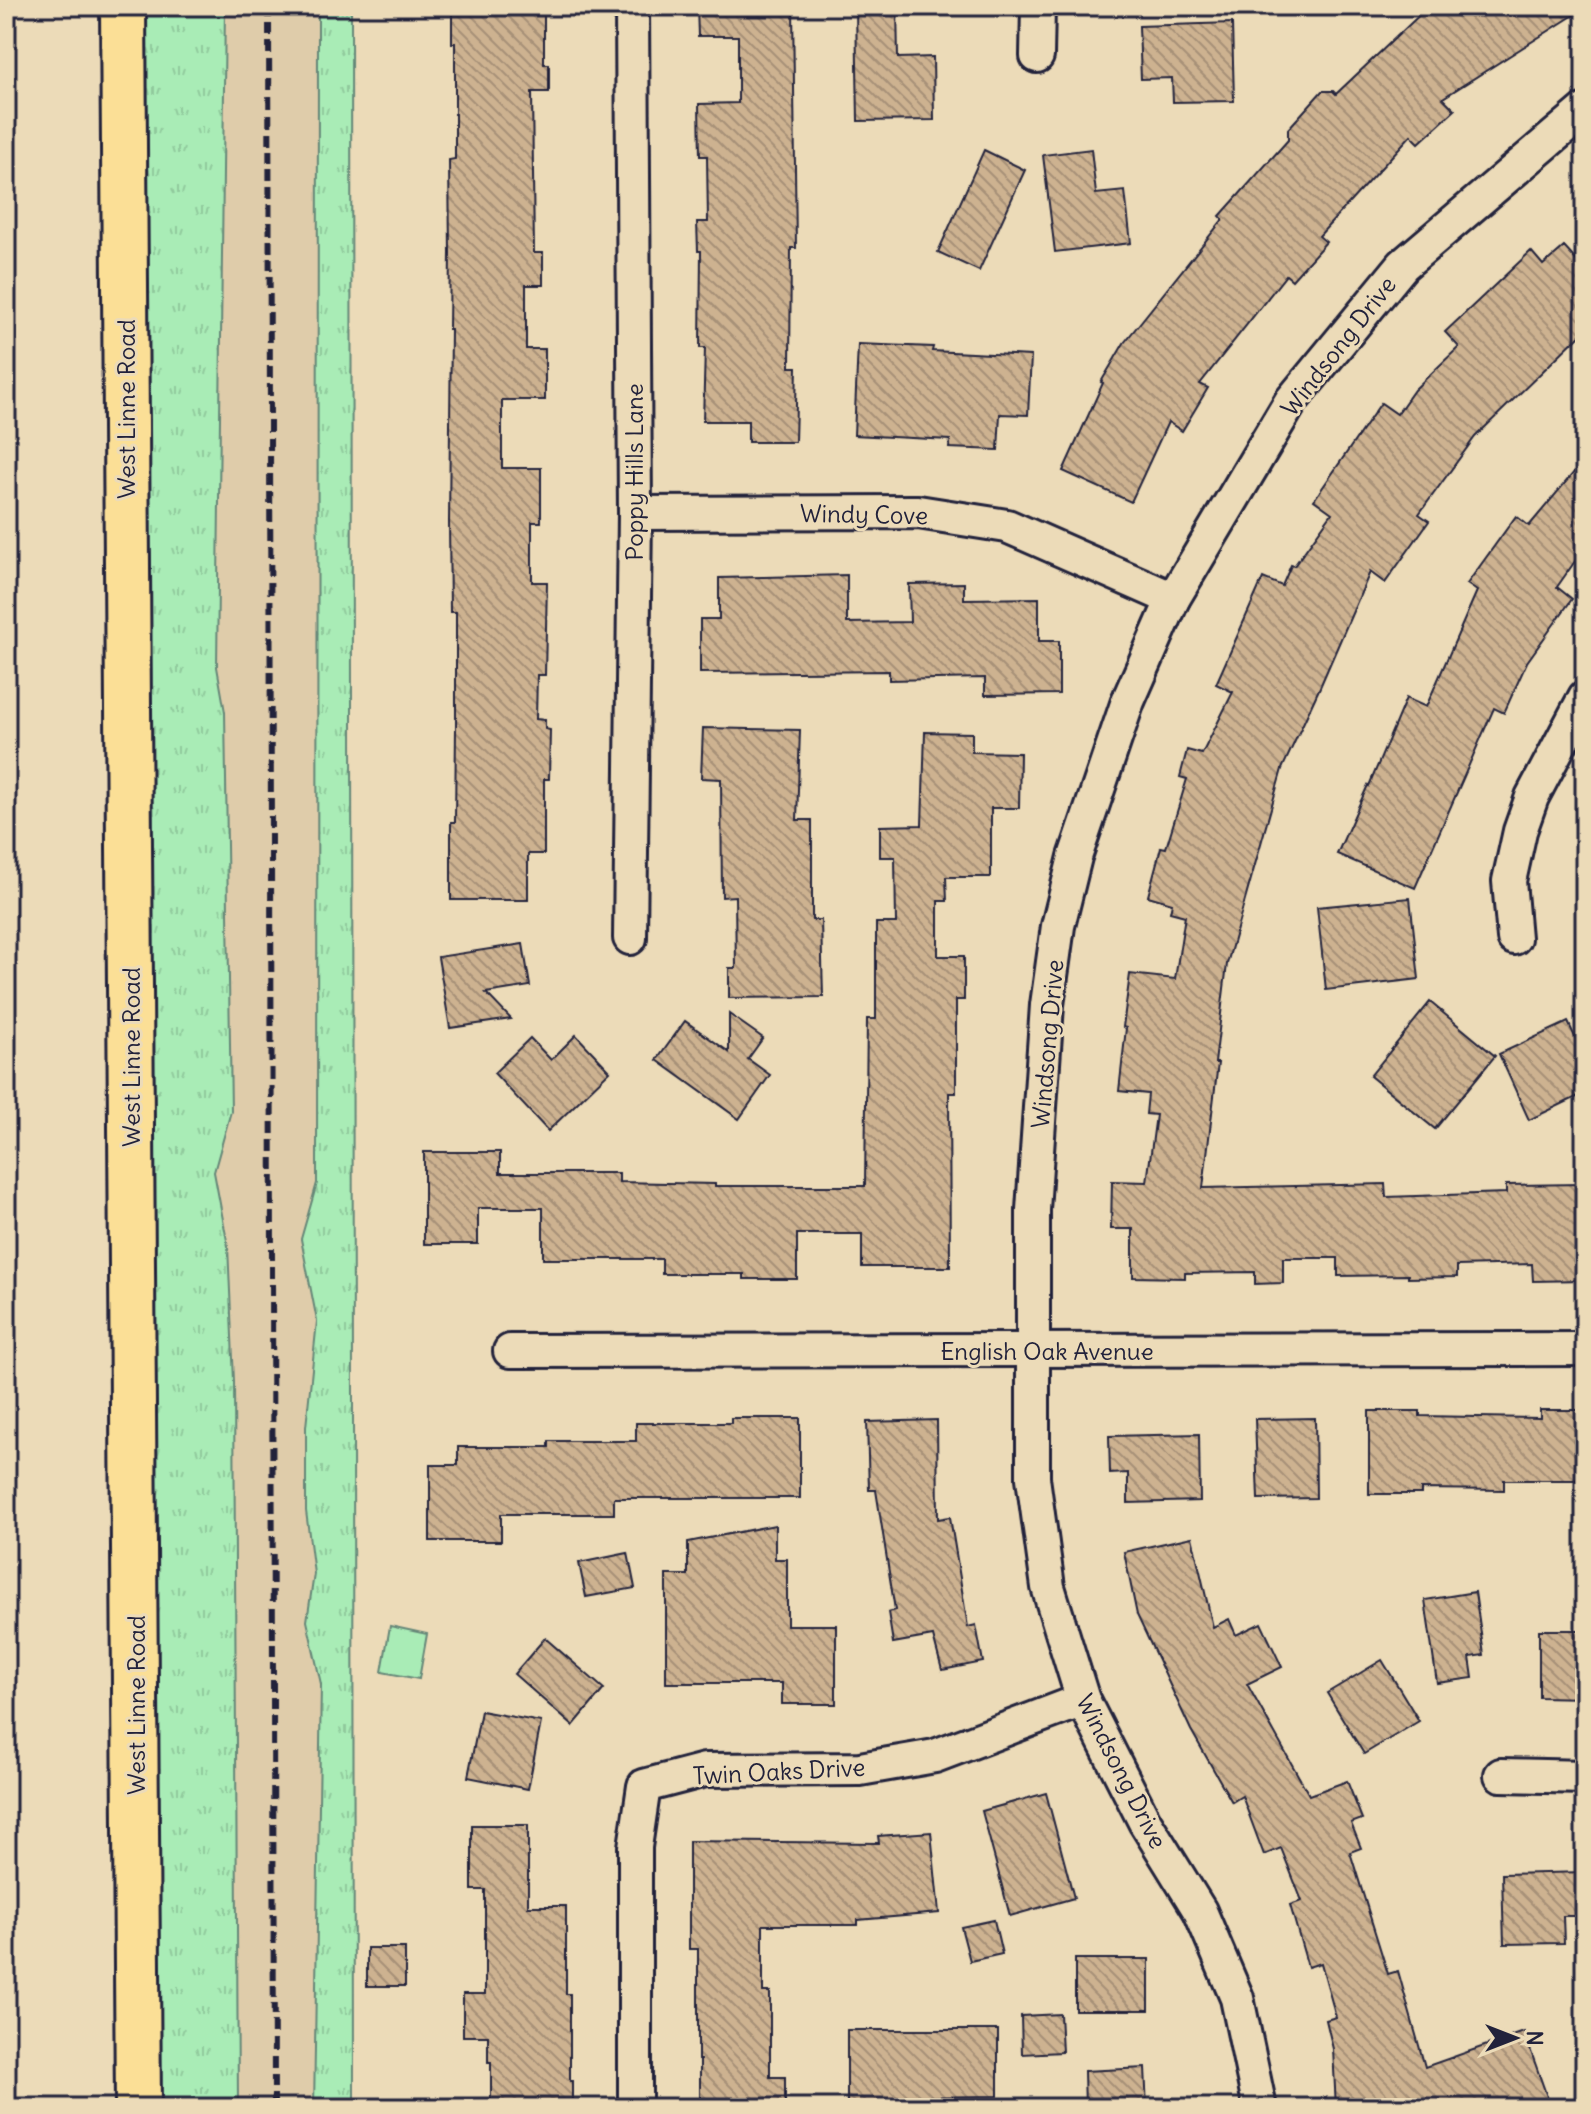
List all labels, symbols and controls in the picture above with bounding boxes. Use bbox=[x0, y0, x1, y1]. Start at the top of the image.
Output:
street label: Windsong Drive bbox=[1274, 270, 1402, 422]
street label: West Linne Road bbox=[111, 319, 141, 499]
street label: Poppy Hills Lane bbox=[619, 383, 649, 561]
street label: Windy Cove bbox=[800, 498, 928, 530]
street label: Windsong Drive bbox=[1025, 958, 1069, 1130]
street label: West Linne Road bbox=[116, 967, 146, 1147]
street label: English Oak Avenue bbox=[940, 1336, 1154, 1366]
street label: West Linne Road bbox=[121, 1615, 151, 1795]
street label: Windsong Drive bbox=[1070, 1689, 1174, 1853]
street label: Twin Oaks Drive bbox=[692, 1751, 866, 1791]
north arrow bbox=[1475, 1998, 1555, 2078]
text: N bbox=[1521, 2030, 1549, 2046]

